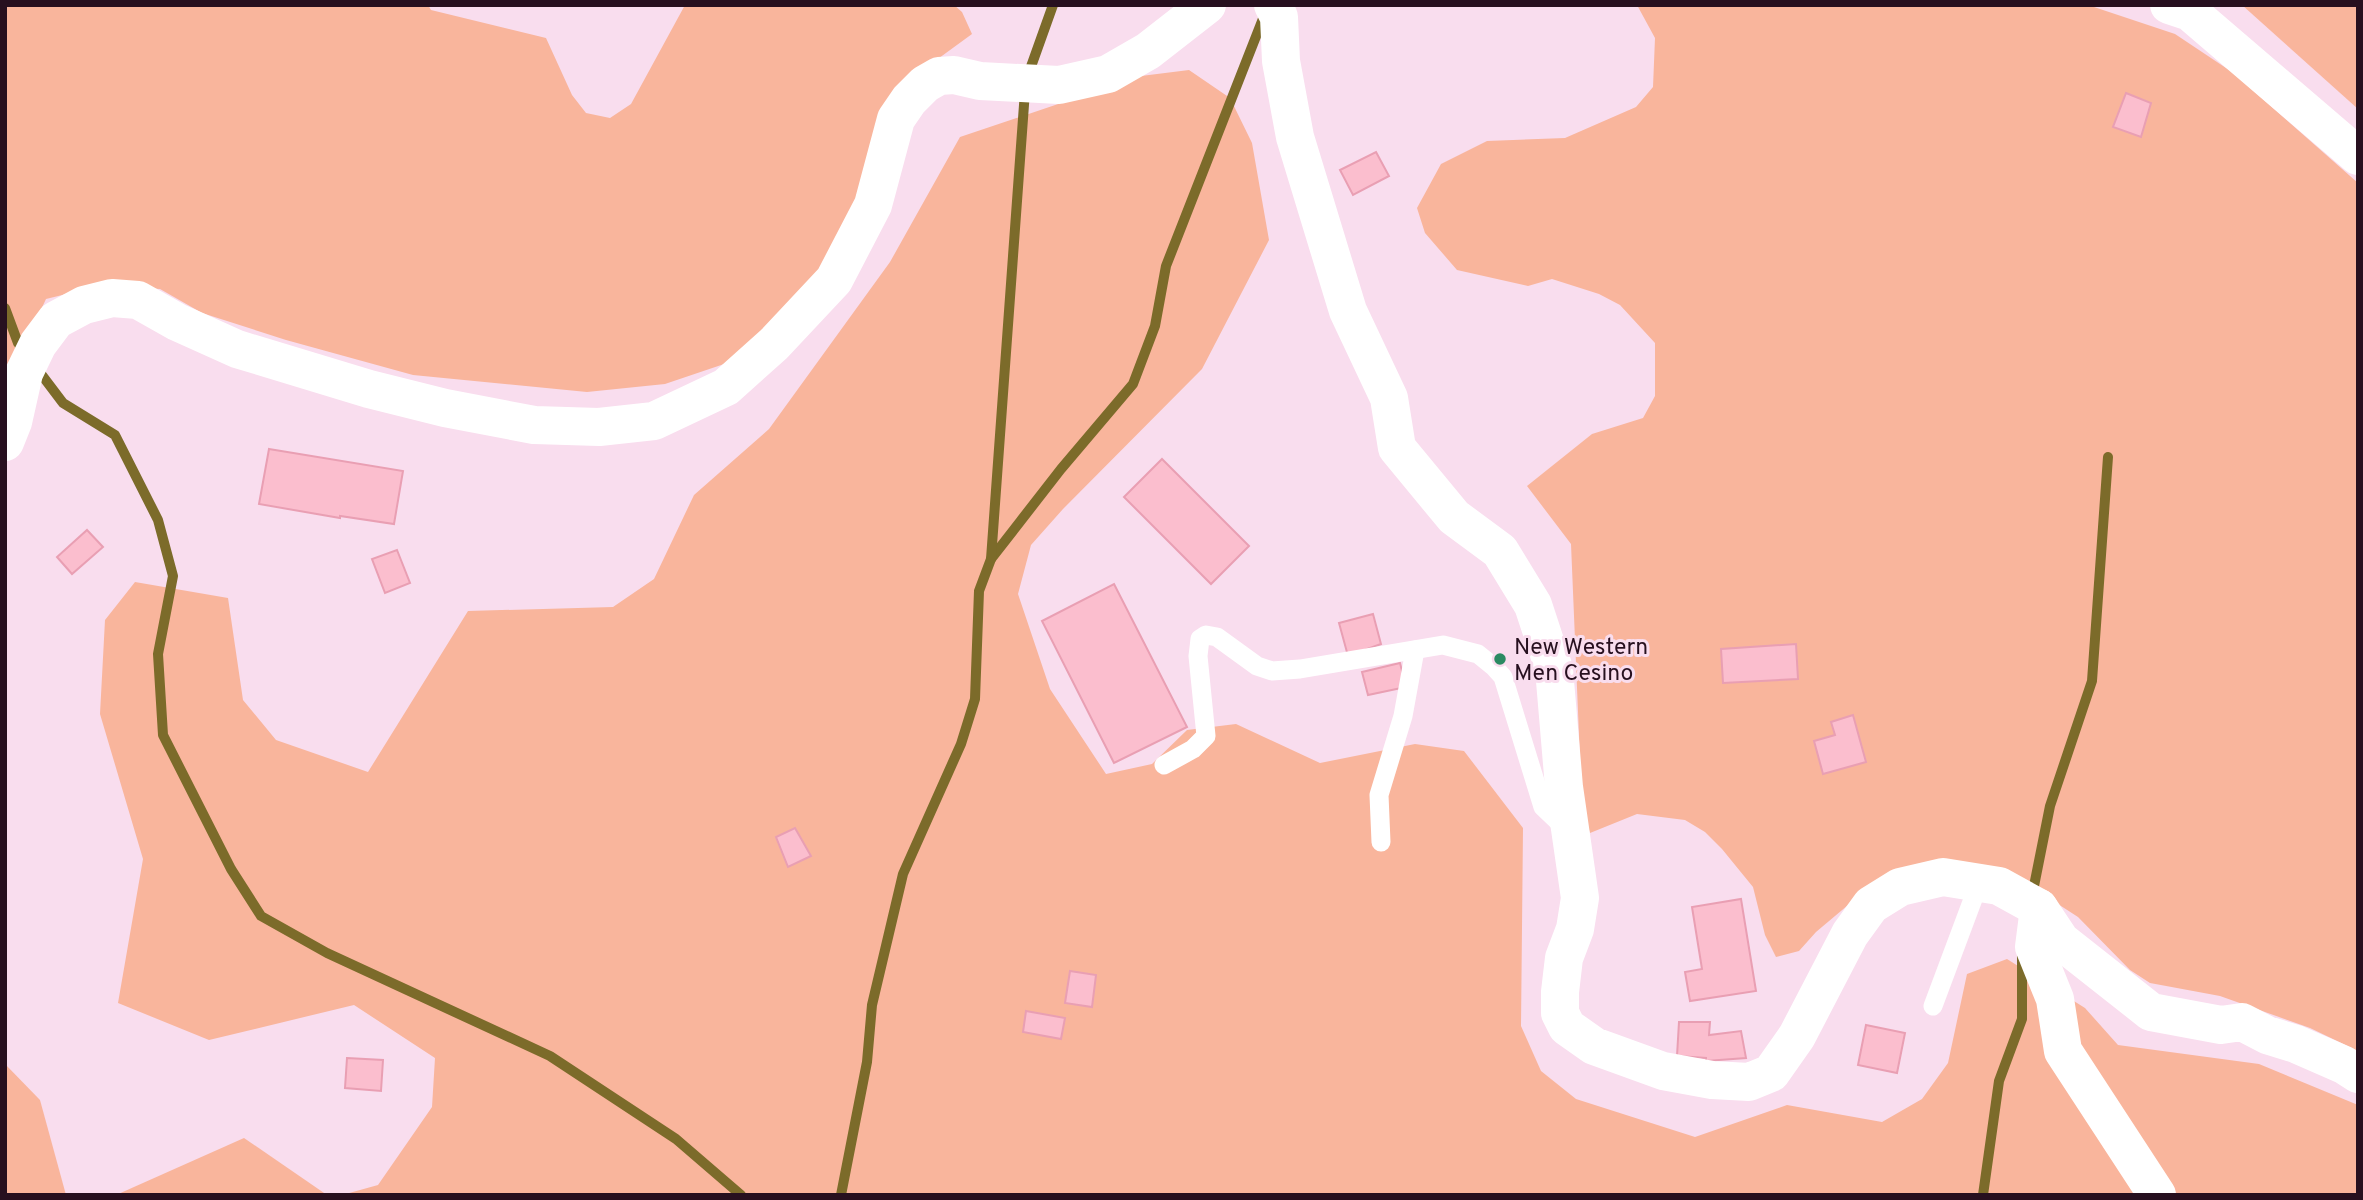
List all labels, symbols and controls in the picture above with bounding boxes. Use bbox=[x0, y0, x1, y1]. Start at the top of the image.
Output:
place label: New Western Men Cesino bbox=[1514, 634, 1648, 689]
marker: New Western Men Cesino bbox=[1492, 651, 1508, 667]

